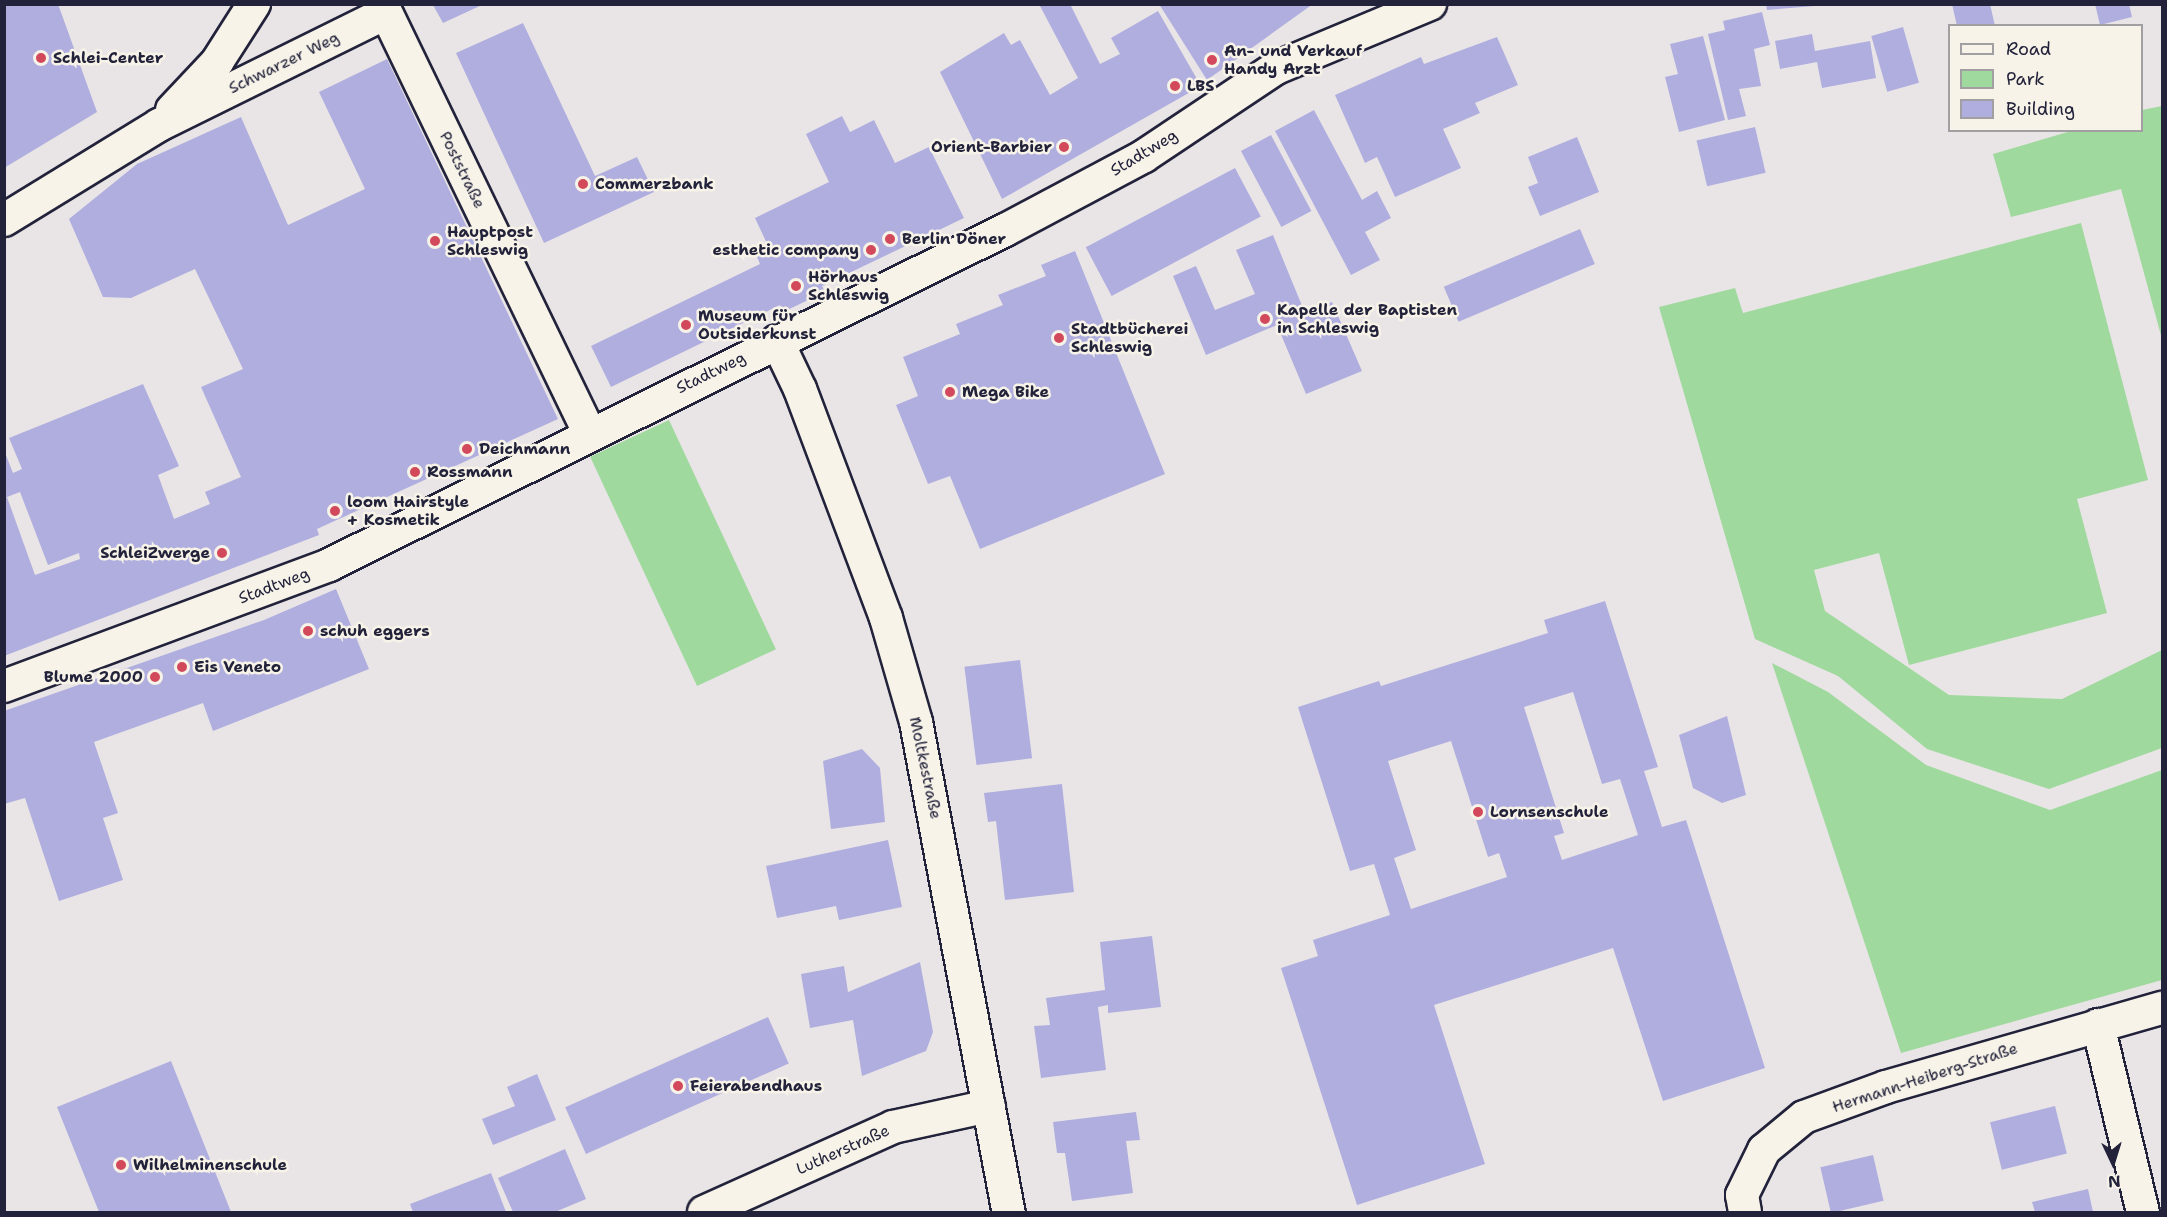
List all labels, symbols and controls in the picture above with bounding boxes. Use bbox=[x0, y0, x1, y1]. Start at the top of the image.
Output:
legend bbox=[1948, 24, 2143, 132]
street label: Schwarzer Weg bbox=[226, 28, 342, 98]
text: Road bbox=[2006, 37, 2051, 61]
place label: An- und Verkauf Handy Arzt bbox=[1224, 41, 1362, 79]
place label: Schlei-Center bbox=[53, 48, 163, 68]
marker: Schlei-Center bbox=[34, 51, 48, 65]
marker: An- und Verkauf Handy Arzt bbox=[1205, 53, 1219, 67]
text: Park bbox=[2006, 67, 2045, 91]
place label: LBS bbox=[1187, 76, 1214, 96]
marker: LBS bbox=[1168, 79, 1182, 93]
text: Building bbox=[2006, 97, 2075, 121]
street label: Stadtweg bbox=[1107, 126, 1181, 180]
street label: Poststraße bbox=[435, 128, 489, 212]
place label: Orient-Barbier bbox=[931, 137, 1052, 157]
marker: Orient-Barbier bbox=[1057, 140, 1071, 154]
place label: Commerzbank bbox=[595, 174, 714, 194]
marker: Commerzbank bbox=[576, 177, 590, 191]
place label: Hauptpost Schleswig bbox=[447, 222, 533, 260]
place label: Berlin Döner bbox=[902, 229, 1006, 249]
marker: Berlin Döner bbox=[883, 232, 897, 246]
marker: Hauptpost Schleswig bbox=[428, 234, 442, 248]
place label: esthetic company bbox=[712, 240, 859, 260]
marker: esthetic company bbox=[864, 243, 878, 257]
place label: Hörhaus Schleswig bbox=[808, 267, 889, 305]
marker: Hörhaus Schleswig bbox=[789, 279, 803, 293]
place label: Kapelle der Baptisten in Schleswig bbox=[1277, 300, 1457, 338]
place label: Museum für Outsiderkunst bbox=[698, 306, 816, 344]
marker: Kapelle der Baptisten in Schleswig bbox=[1258, 312, 1272, 326]
marker: Museum für Outsiderkunst bbox=[679, 318, 693, 332]
place label: Stadtbücherei Schleswig bbox=[1071, 319, 1188, 357]
marker: Stadtbücherei Schleswig bbox=[1052, 331, 1066, 345]
street label: Stadtweg bbox=[673, 348, 749, 398]
place label: Mega Bike bbox=[962, 382, 1049, 402]
marker: Mega Bike bbox=[943, 385, 957, 399]
place label: Deichmann bbox=[479, 439, 570, 459]
marker: Deichmann bbox=[460, 442, 474, 456]
place label: Rossmann bbox=[427, 462, 513, 482]
marker: Rossmann bbox=[408, 465, 422, 479]
place label: loom Hairstyle + Kosmetik bbox=[347, 492, 469, 530]
marker: loom Hairstyle + Kosmetik bbox=[328, 504, 342, 518]
place label: SchleiZwerge bbox=[100, 543, 210, 563]
marker: SchleiZwerge bbox=[215, 546, 229, 560]
street label: Stadtweg bbox=[236, 564, 312, 608]
place label: schuh eggers bbox=[320, 621, 430, 641]
marker: schuh eggers bbox=[301, 624, 315, 638]
place label: Eis Veneto bbox=[194, 657, 281, 677]
marker: Eis Veneto bbox=[175, 660, 189, 674]
place label: Blume 2000 bbox=[44, 667, 143, 687]
marker: Blume 2000 bbox=[148, 670, 162, 684]
street label: Moltkestraße bbox=[905, 715, 945, 821]
place label: Lornsenschule bbox=[1490, 802, 1609, 822]
marker: Lornsenschule bbox=[1471, 805, 1485, 819]
street label: Hermann-Heiberg-Straße bbox=[1830, 1039, 2020, 1117]
place label: Feierabendhaus bbox=[690, 1076, 822, 1096]
marker: Feierabendhaus bbox=[671, 1079, 685, 1093]
street label: Lutherstraße bbox=[793, 1121, 893, 1179]
north arrow bbox=[2083, 1133, 2143, 1193]
place label: Wilhelminenschule bbox=[133, 1155, 287, 1175]
marker: Wilhelminenschule bbox=[114, 1158, 128, 1172]
text: N bbox=[2107, 1171, 2121, 1192]

